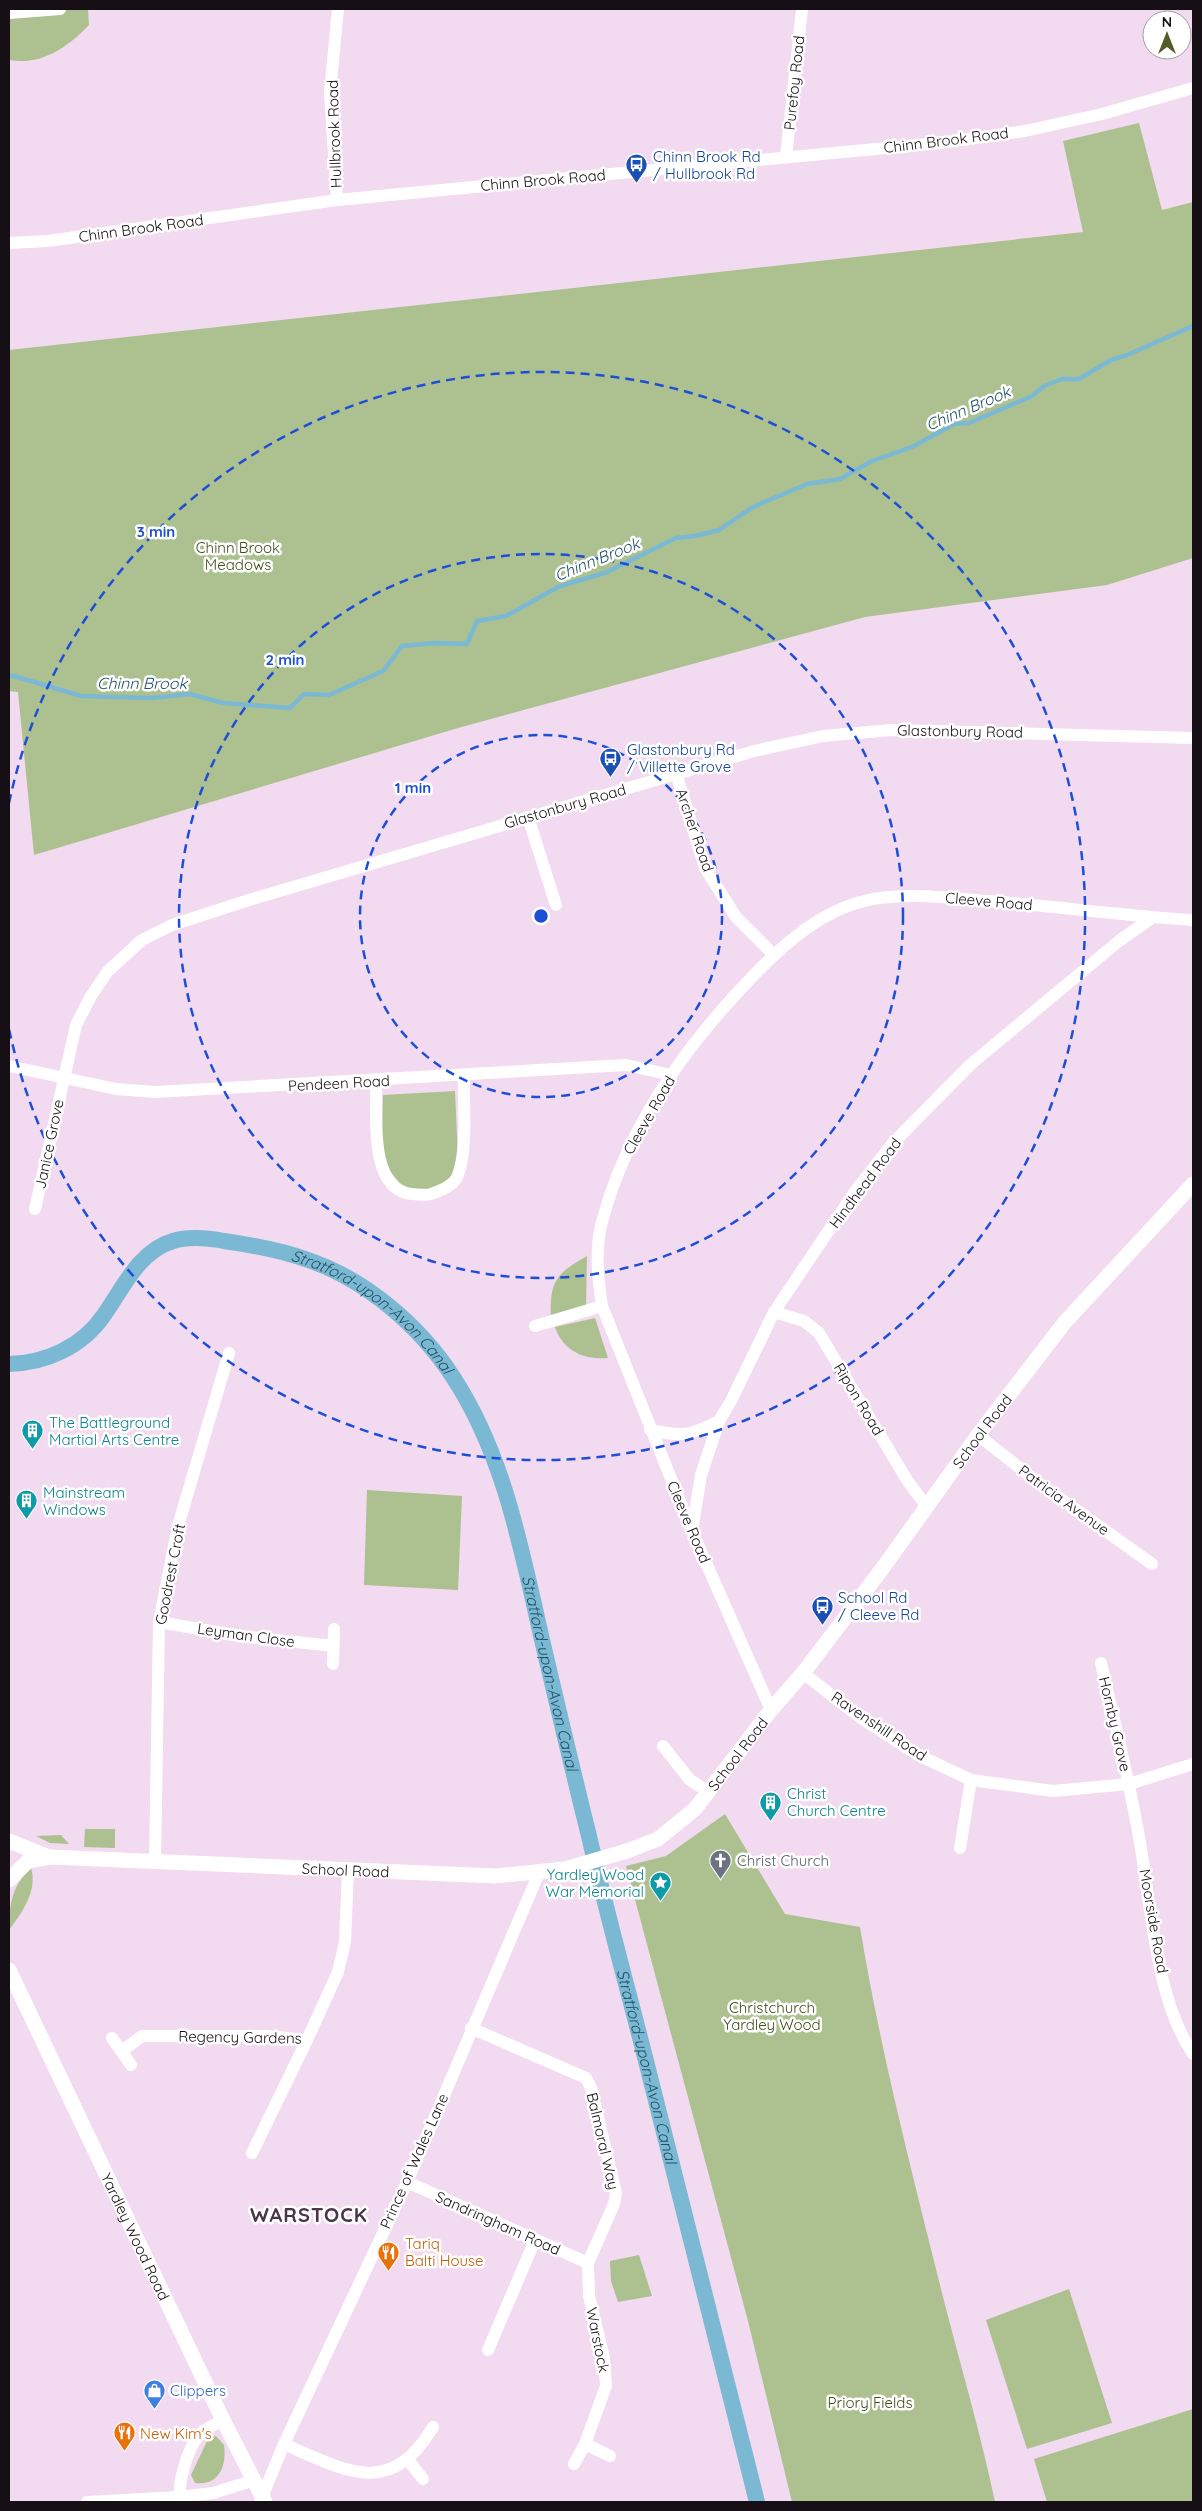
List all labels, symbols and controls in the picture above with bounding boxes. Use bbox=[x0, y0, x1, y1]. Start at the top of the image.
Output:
north arrow bbox=[1142, 10, 1192, 60]
text: N bbox=[1162, 13, 1172, 31]
street label: Purefoy Road bbox=[780, 35, 808, 131]
street label: Hullbrook Road bbox=[323, 80, 345, 188]
street label: Chinn Brook Road bbox=[882, 123, 1010, 157]
place label: Chinn Brook Rd / Hullbrook Rd bbox=[653, 147, 760, 183]
bus stop icon: Chinn Brook Rd / Hullbrook Rd bbox=[625, 153, 649, 184]
street label: Chinn Brook Road bbox=[480, 165, 606, 195]
street label: Chinn Brook Road bbox=[77, 210, 205, 246]
water label: Chinn Brook bbox=[923, 381, 1015, 435]
text: 3 min bbox=[137, 522, 175, 541]
water label: Chinn Brook bbox=[552, 532, 644, 585]
park label: Chinn Brook Meadows bbox=[196, 538, 280, 574]
text: 2 min bbox=[265, 650, 305, 669]
water label: Chinn Brook bbox=[97, 673, 188, 693]
street label: Glastonbury Road bbox=[897, 720, 1023, 742]
place label: Glastonbury Rd / Villette Grove bbox=[627, 740, 735, 776]
bus stop icon: Glastonbury Rd / Villette Grove bbox=[599, 746, 623, 777]
text: 1 min bbox=[395, 778, 431, 797]
street label: Glastonbury Road bbox=[502, 780, 628, 832]
street label: Archer Road bbox=[672, 786, 718, 874]
street label: Cleeve Road bbox=[945, 888, 1033, 914]
centre of rings bbox=[532, 907, 550, 925]
street label: Pendeen Road bbox=[288, 1071, 390, 1095]
street label: Cleeve Road bbox=[619, 1072, 679, 1158]
street label: Janice Grove bbox=[30, 1097, 68, 1191]
street label: Hindhead Road bbox=[825, 1134, 905, 1232]
water label: Stratford-upon-Avon Canal bbox=[289, 1245, 459, 1379]
street label: Ripon Road bbox=[830, 1359, 888, 1439]
street label: School Road bbox=[948, 1390, 1016, 1472]
place label: The Battleground Martial Arts Centre bbox=[49, 1413, 179, 1449]
building icon: The Battleground Martial Arts Centre bbox=[21, 1419, 45, 1450]
street label: Patricia Avenue bbox=[1015, 1461, 1113, 1539]
street label: Cleeve Road bbox=[663, 1478, 715, 1566]
place label: Mainstream Windows bbox=[43, 1483, 125, 1519]
building icon: Mainstream Windows bbox=[15, 1489, 39, 1520]
street label: Goodrest Croft bbox=[151, 1522, 189, 1626]
water label: Stratford-upon-Avon Canal bbox=[518, 1573, 583, 1775]
place label: School Rd / Cleeve Rd bbox=[838, 1588, 919, 1624]
bus stop icon: School Rd / Cleeve Rd bbox=[810, 1594, 834, 1625]
street label: Leyman Close bbox=[196, 1619, 296, 1651]
street label: Hornby Grove bbox=[1095, 1675, 1135, 1773]
street label: Ravenshill Road bbox=[828, 1687, 930, 1765]
street label: School Road bbox=[703, 1713, 772, 1794]
place label: Christ Church Centre bbox=[787, 1784, 886, 1820]
building icon: Christ Church Centre bbox=[759, 1790, 783, 1821]
church icon: Christ Church bbox=[709, 1848, 733, 1879]
place label: Christ Church bbox=[737, 1851, 829, 1870]
street label: School Road bbox=[301, 1858, 390, 1881]
place label: Yardley Wood War Memorial bbox=[546, 1865, 644, 1901]
street label: Moorside Road bbox=[1135, 1867, 1173, 1975]
place icon: Yardley Wood War Memorial bbox=[648, 1871, 672, 1902]
water label: Stratford-upon-Avon Canal bbox=[613, 1967, 682, 2168]
park label: Christchurch Yardley Wood bbox=[723, 1998, 821, 2034]
street label: Regency Gardens bbox=[178, 2026, 302, 2048]
street label: Prince of Wales Lane bbox=[376, 2090, 452, 2232]
street label: Balmoral Way bbox=[583, 2091, 623, 2191]
street label: Yardley Wood Road bbox=[97, 2170, 174, 2303]
street label: Sandringham Road bbox=[433, 2187, 563, 2259]
district label: WARSTOCK bbox=[250, 2202, 368, 2227]
place label: Tariq Balti House bbox=[405, 2234, 484, 2270]
restaurant icon: Tariq Balti House bbox=[377, 2240, 401, 2271]
street label: Warstock bbox=[582, 2306, 614, 2374]
shop icon: Clippers bbox=[142, 2378, 166, 2409]
place label: Clippers bbox=[170, 2381, 226, 2400]
park label: Priory Fields bbox=[828, 2393, 912, 2412]
restaurant icon: New Kim's bbox=[112, 2421, 136, 2452]
place label: New Kim's bbox=[140, 2424, 212, 2443]

